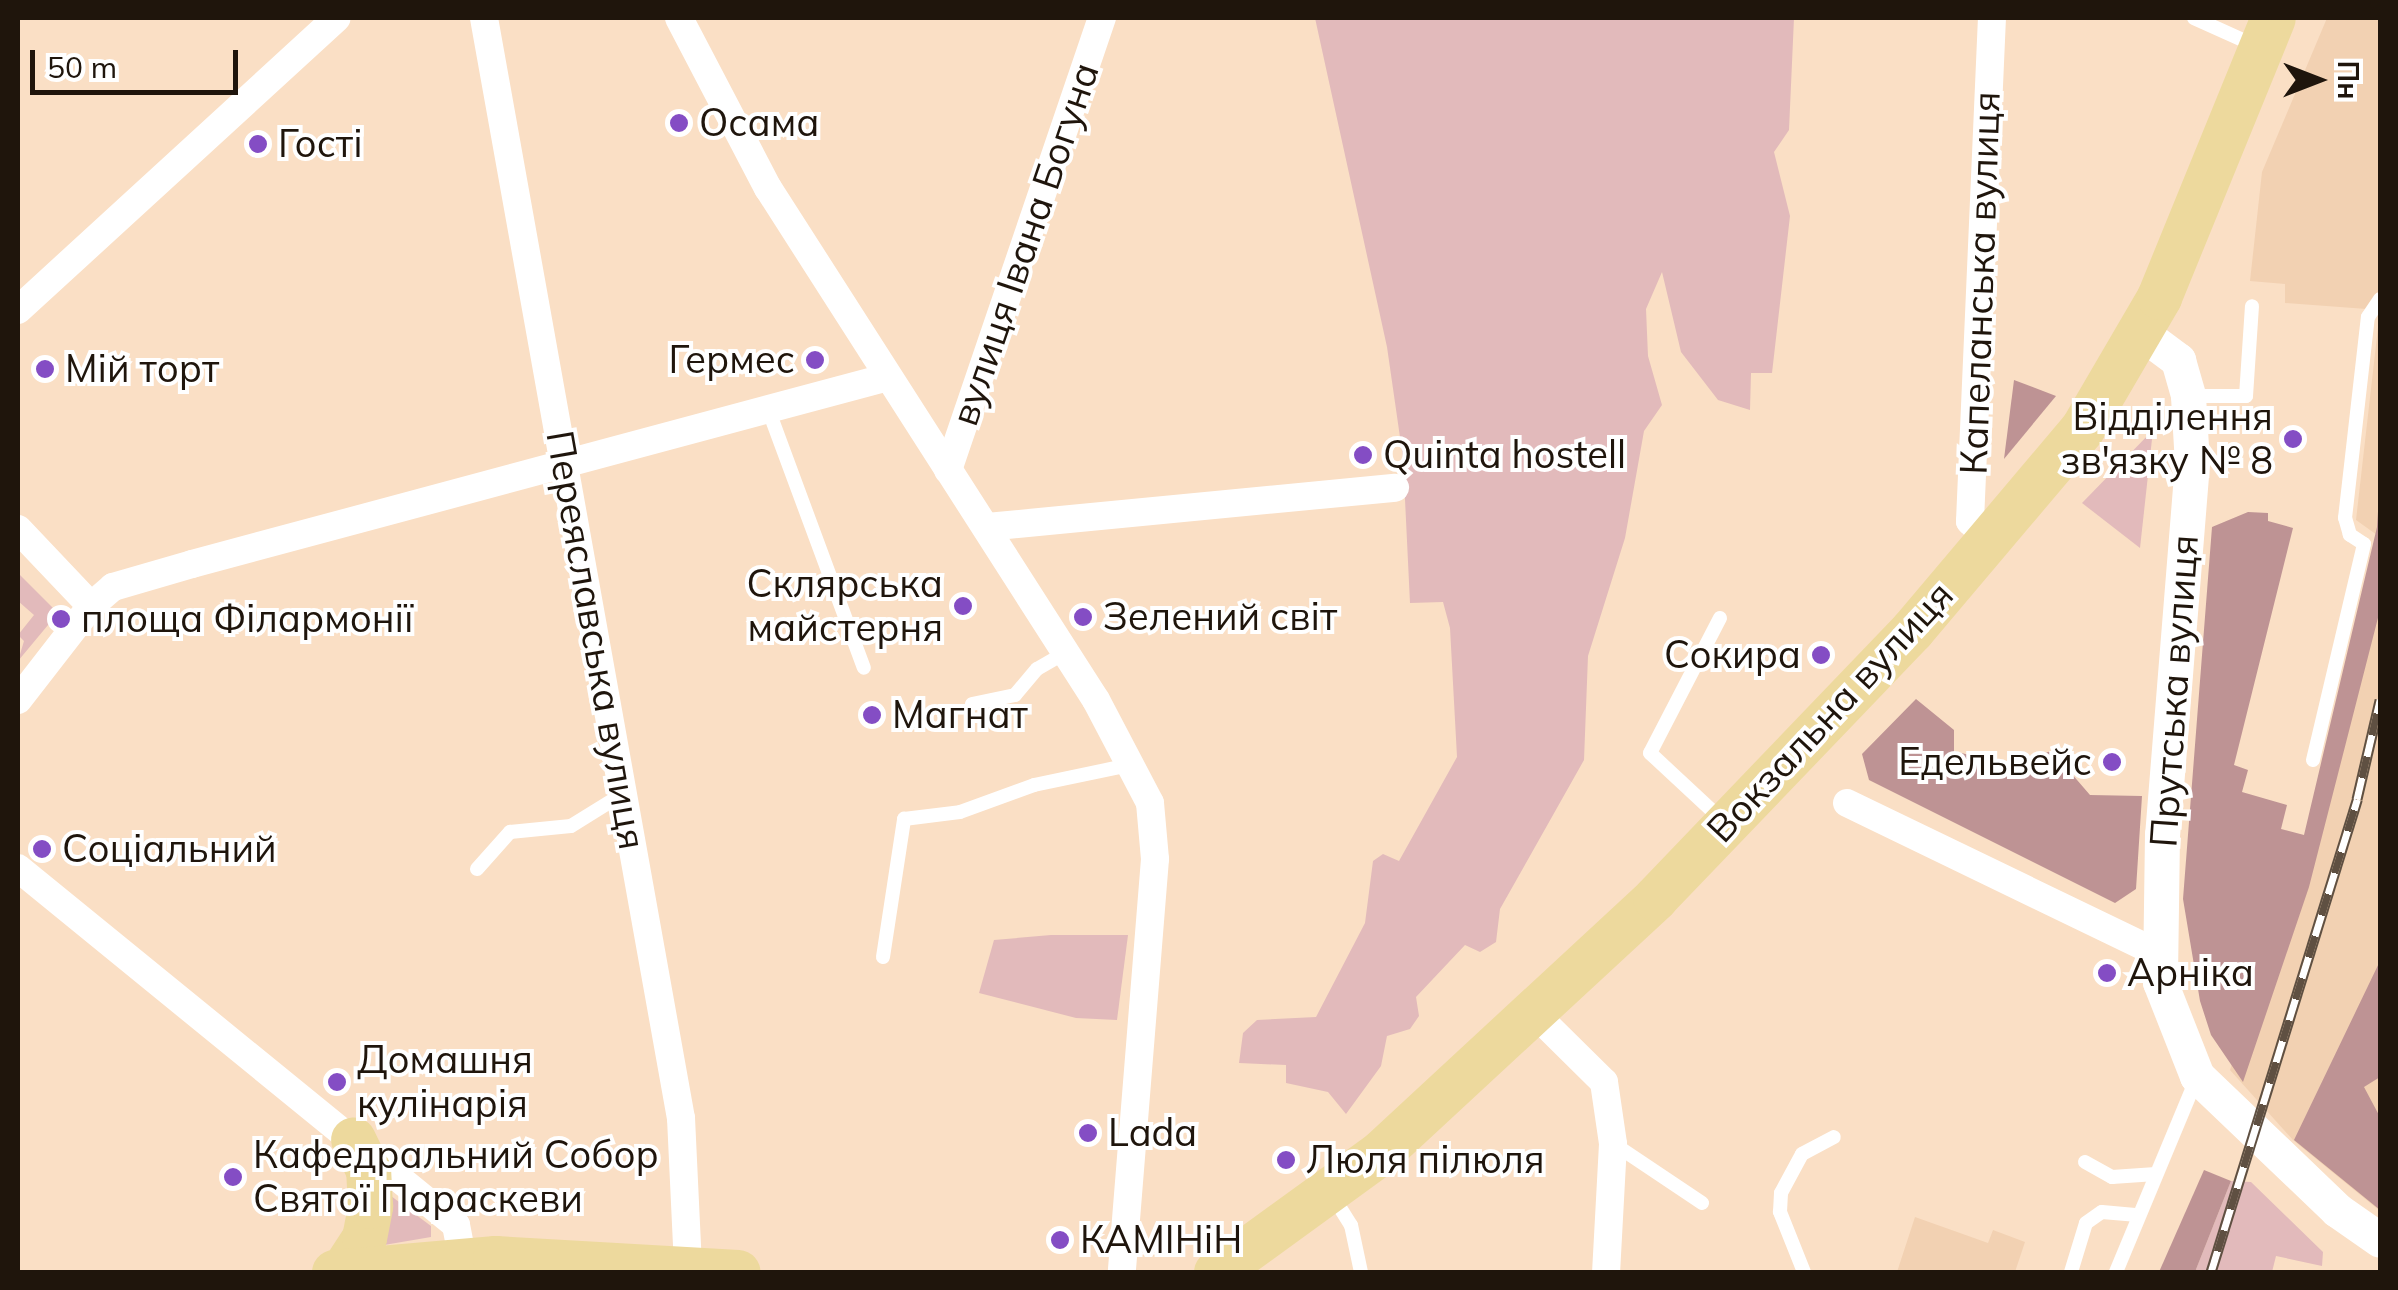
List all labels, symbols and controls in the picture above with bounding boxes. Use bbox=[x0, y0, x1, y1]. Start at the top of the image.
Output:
scale bar bbox=[35, 30, 242, 92]
north arrow bbox=[2268, 30, 2368, 130]
text: 50 m bbox=[47, 48, 117, 86]
street label: вулиця Івана Богуна bbox=[941, 57, 1109, 431]
text: Пн bbox=[2331, 61, 2366, 99]
street label: Капеланська вулиця bbox=[1951, 91, 2009, 475]
place label: Осама bbox=[699, 100, 819, 146]
marker: Осама bbox=[668, 112, 690, 134]
place label: Гості bbox=[278, 121, 363, 167]
marker: Гості bbox=[247, 133, 269, 155]
place label: Гермес bbox=[668, 337, 795, 383]
place label: Мій торт bbox=[65, 346, 219, 392]
marker: Гермес bbox=[804, 349, 826, 371]
marker: Мій торт bbox=[34, 358, 56, 380]
place label: Відділення зв'язку № 8 bbox=[2061, 394, 2273, 484]
street label: Переяславська вулиця bbox=[537, 427, 655, 853]
marker: Відділення зв'язку № 8 bbox=[2282, 428, 2304, 450]
place label: Quinta hostell bbox=[1383, 432, 1626, 478]
marker: Quinta hostell bbox=[1352, 444, 1374, 466]
street label: Прутська вулиця bbox=[2140, 533, 2208, 849]
place label: Склярська майстерня bbox=[747, 561, 943, 650]
street label: Вокзальна вулиця bbox=[1698, 572, 1962, 852]
place label: Зелений світ bbox=[1103, 594, 1337, 640]
marker: Склярська майстерня bbox=[952, 595, 974, 617]
place label: площа Філармонії bbox=[81, 596, 413, 642]
marker: Зелений світ bbox=[1072, 606, 1094, 628]
marker: площа Філармонії bbox=[50, 608, 72, 630]
place label: Сокира bbox=[1664, 632, 1801, 678]
marker: Сокира bbox=[1810, 644, 1832, 666]
place label: Магнат bbox=[892, 692, 1028, 738]
marker: Магнат bbox=[861, 704, 883, 726]
place label: Едельвейс bbox=[1898, 739, 2092, 785]
marker: Едельвейс bbox=[2101, 751, 2123, 773]
place label: Соціальний bbox=[62, 826, 277, 872]
marker: Соціальний bbox=[31, 838, 53, 860]
place label: Арніка bbox=[2127, 950, 2254, 996]
marker: Арніка bbox=[2096, 962, 2118, 984]
place label: Домашня кулінарія bbox=[357, 1037, 533, 1126]
marker: Домашня кулінарія bbox=[326, 1071, 348, 1093]
place label: Lada bbox=[1108, 1110, 1197, 1156]
marker: Lada bbox=[1077, 1122, 1099, 1144]
place label: Кафедральний Собор Святої Параскеви bbox=[253, 1132, 659, 1222]
place label: Люля пілюля bbox=[1306, 1137, 1545, 1183]
marker: Люля пілюля bbox=[1275, 1149, 1297, 1171]
marker: Кафедральний Собор Святої Параскеви bbox=[222, 1166, 244, 1188]
place label: КАМІНіН bbox=[1080, 1217, 1242, 1263]
marker: КАМІНіН bbox=[1049, 1229, 1071, 1251]

